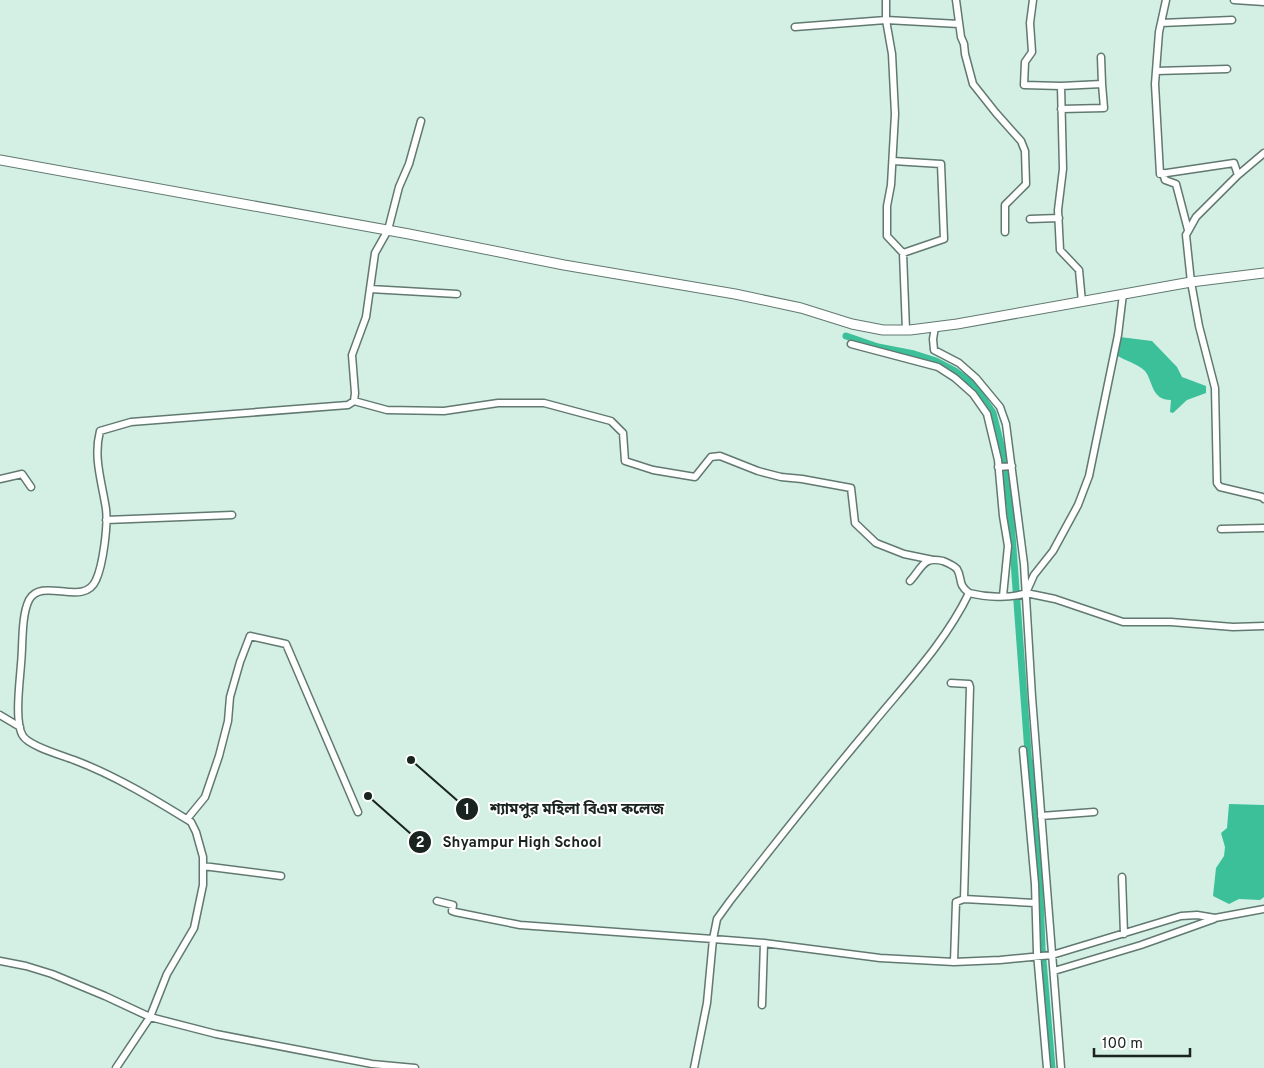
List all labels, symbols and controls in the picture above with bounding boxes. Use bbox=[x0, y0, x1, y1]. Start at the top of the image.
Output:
callout: শ্যামপুর মহিলা বিএম কলেজ bbox=[455, 794, 674, 824]
text: শ্যামপুর মহিলা বিএম কলেজ bbox=[489, 800, 664, 820]
text: 1 bbox=[464, 801, 470, 820]
callout: Shyampur High School bbox=[408, 827, 612, 857]
text: 2 bbox=[415, 834, 425, 853]
text: Shyampur High School bbox=[442, 834, 602, 853]
scale bar bbox=[1094, 1026, 1190, 1058]
text: 100 m bbox=[1102, 1035, 1143, 1054]

